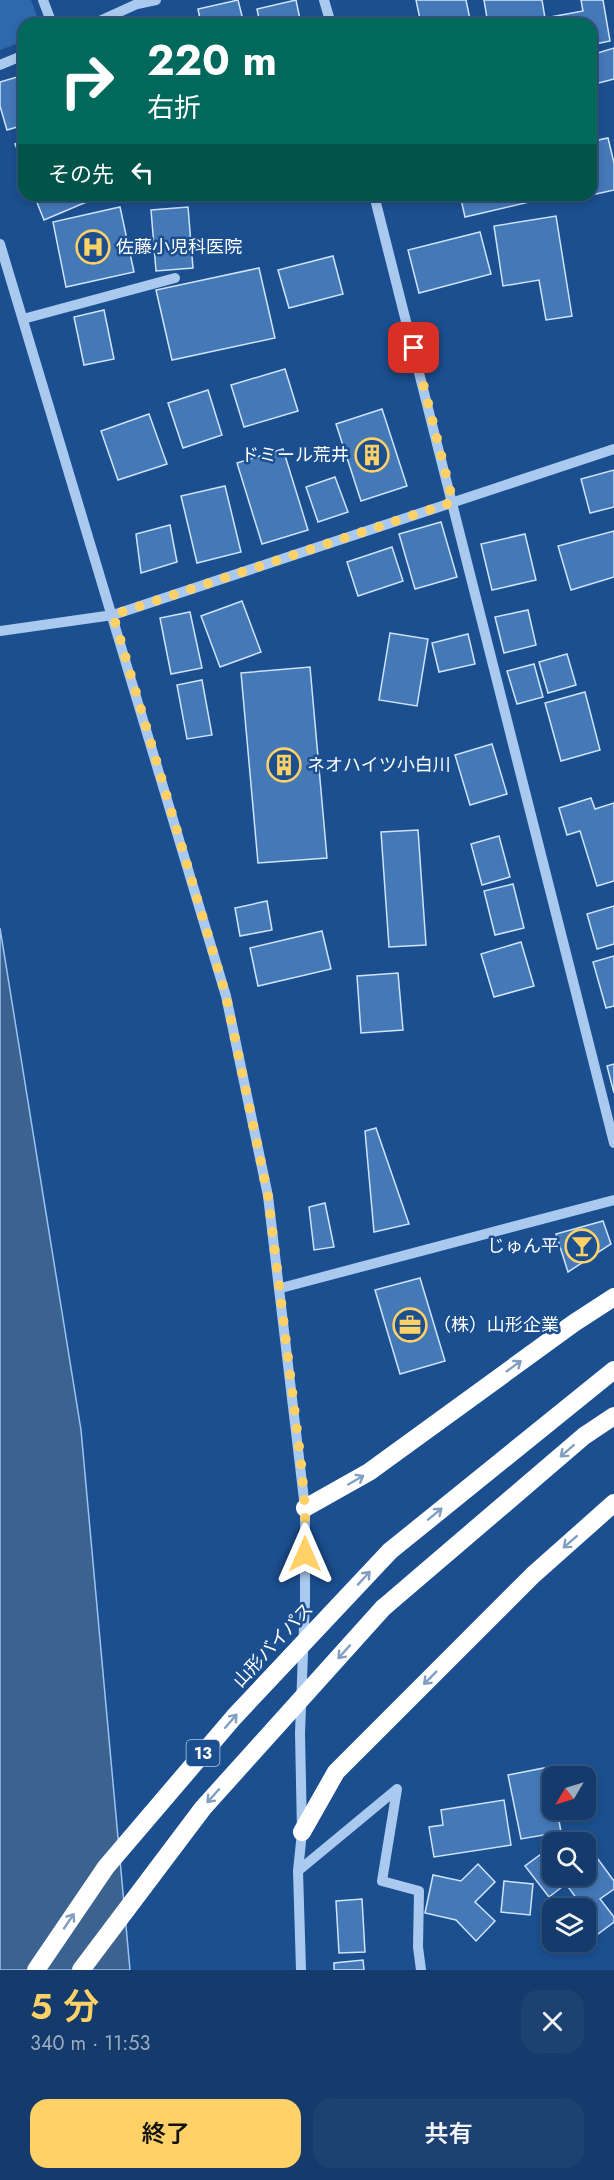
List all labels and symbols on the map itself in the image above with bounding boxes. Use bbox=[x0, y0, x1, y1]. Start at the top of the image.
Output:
hospital icon: 佐藤小児科医院 bbox=[75, 229, 111, 265]
place label: 佐藤小児科医院 bbox=[116, 234, 242, 260]
pin bbox=[388, 322, 439, 373]
building icon: ドミール荒井 bbox=[354, 437, 390, 473]
place label: ドミール荒井 bbox=[241, 442, 349, 468]
building icon: ネオハイツ小白川 bbox=[266, 747, 302, 783]
place label: ネオハイツ小白川 bbox=[307, 752, 451, 778]
bar icon: じゅん平 bbox=[564, 1228, 600, 1264]
place label: じゅん平 bbox=[487, 1233, 559, 1259]
office icon: （株）山形企業 bbox=[392, 1307, 428, 1343]
place label: （株）山形企業 bbox=[433, 1312, 559, 1338]
one-way arrow bbox=[506, 1360, 522, 1372]
one-way arrow bbox=[560, 1444, 575, 1458]
one-way arrow bbox=[347, 1473, 364, 1485]
one-way arrow bbox=[427, 1508, 443, 1521]
position arrow bbox=[273, 1522, 337, 1586]
one-way arrow bbox=[563, 1535, 578, 1549]
one-way arrow bbox=[357, 1571, 371, 1586]
street label: 山形バイパス bbox=[227, 1597, 319, 1693]
one-way arrow bbox=[337, 1644, 351, 1659]
one-way arrow bbox=[423, 1670, 438, 1685]
one-way arrow bbox=[224, 1714, 238, 1729]
road number: 13 bbox=[186, 1740, 220, 1766]
north arrow bbox=[542, 1766, 596, 1820]
one-way arrow bbox=[206, 1789, 220, 1804]
one-way arrow bbox=[63, 1914, 75, 1930]

